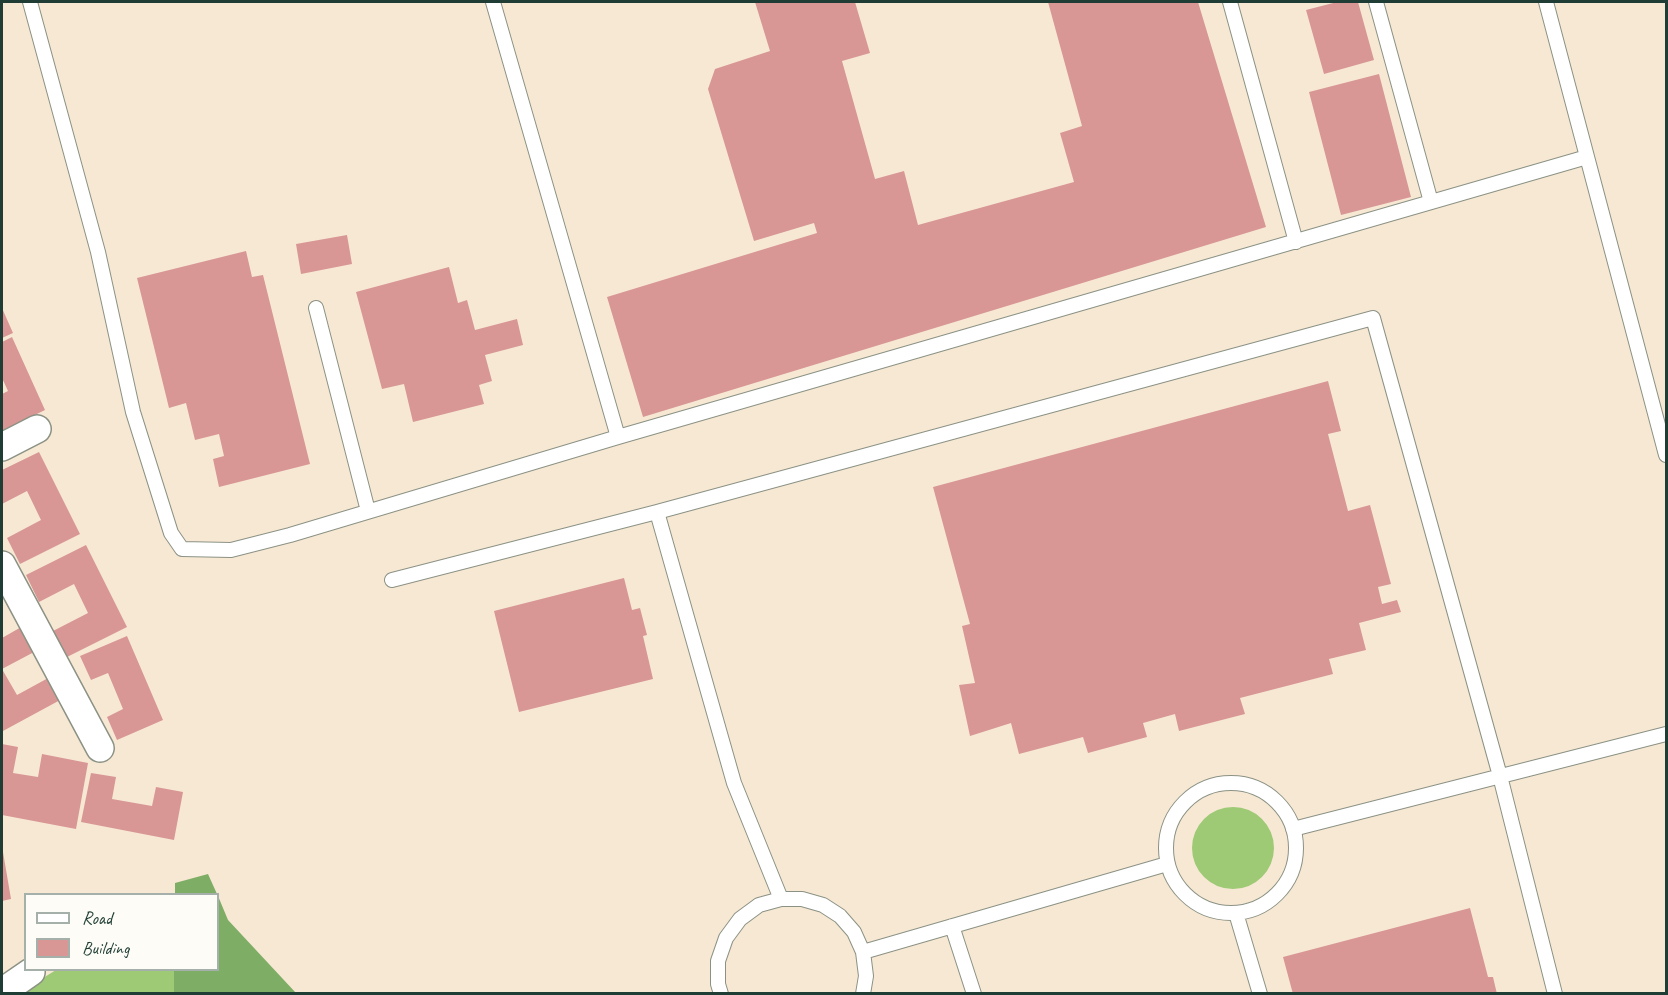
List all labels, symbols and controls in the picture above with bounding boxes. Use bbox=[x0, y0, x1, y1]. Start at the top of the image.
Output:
legend bbox=[24, 893, 219, 971]
text: Road bbox=[82, 907, 112, 929]
text: Building bbox=[82, 937, 129, 959]

